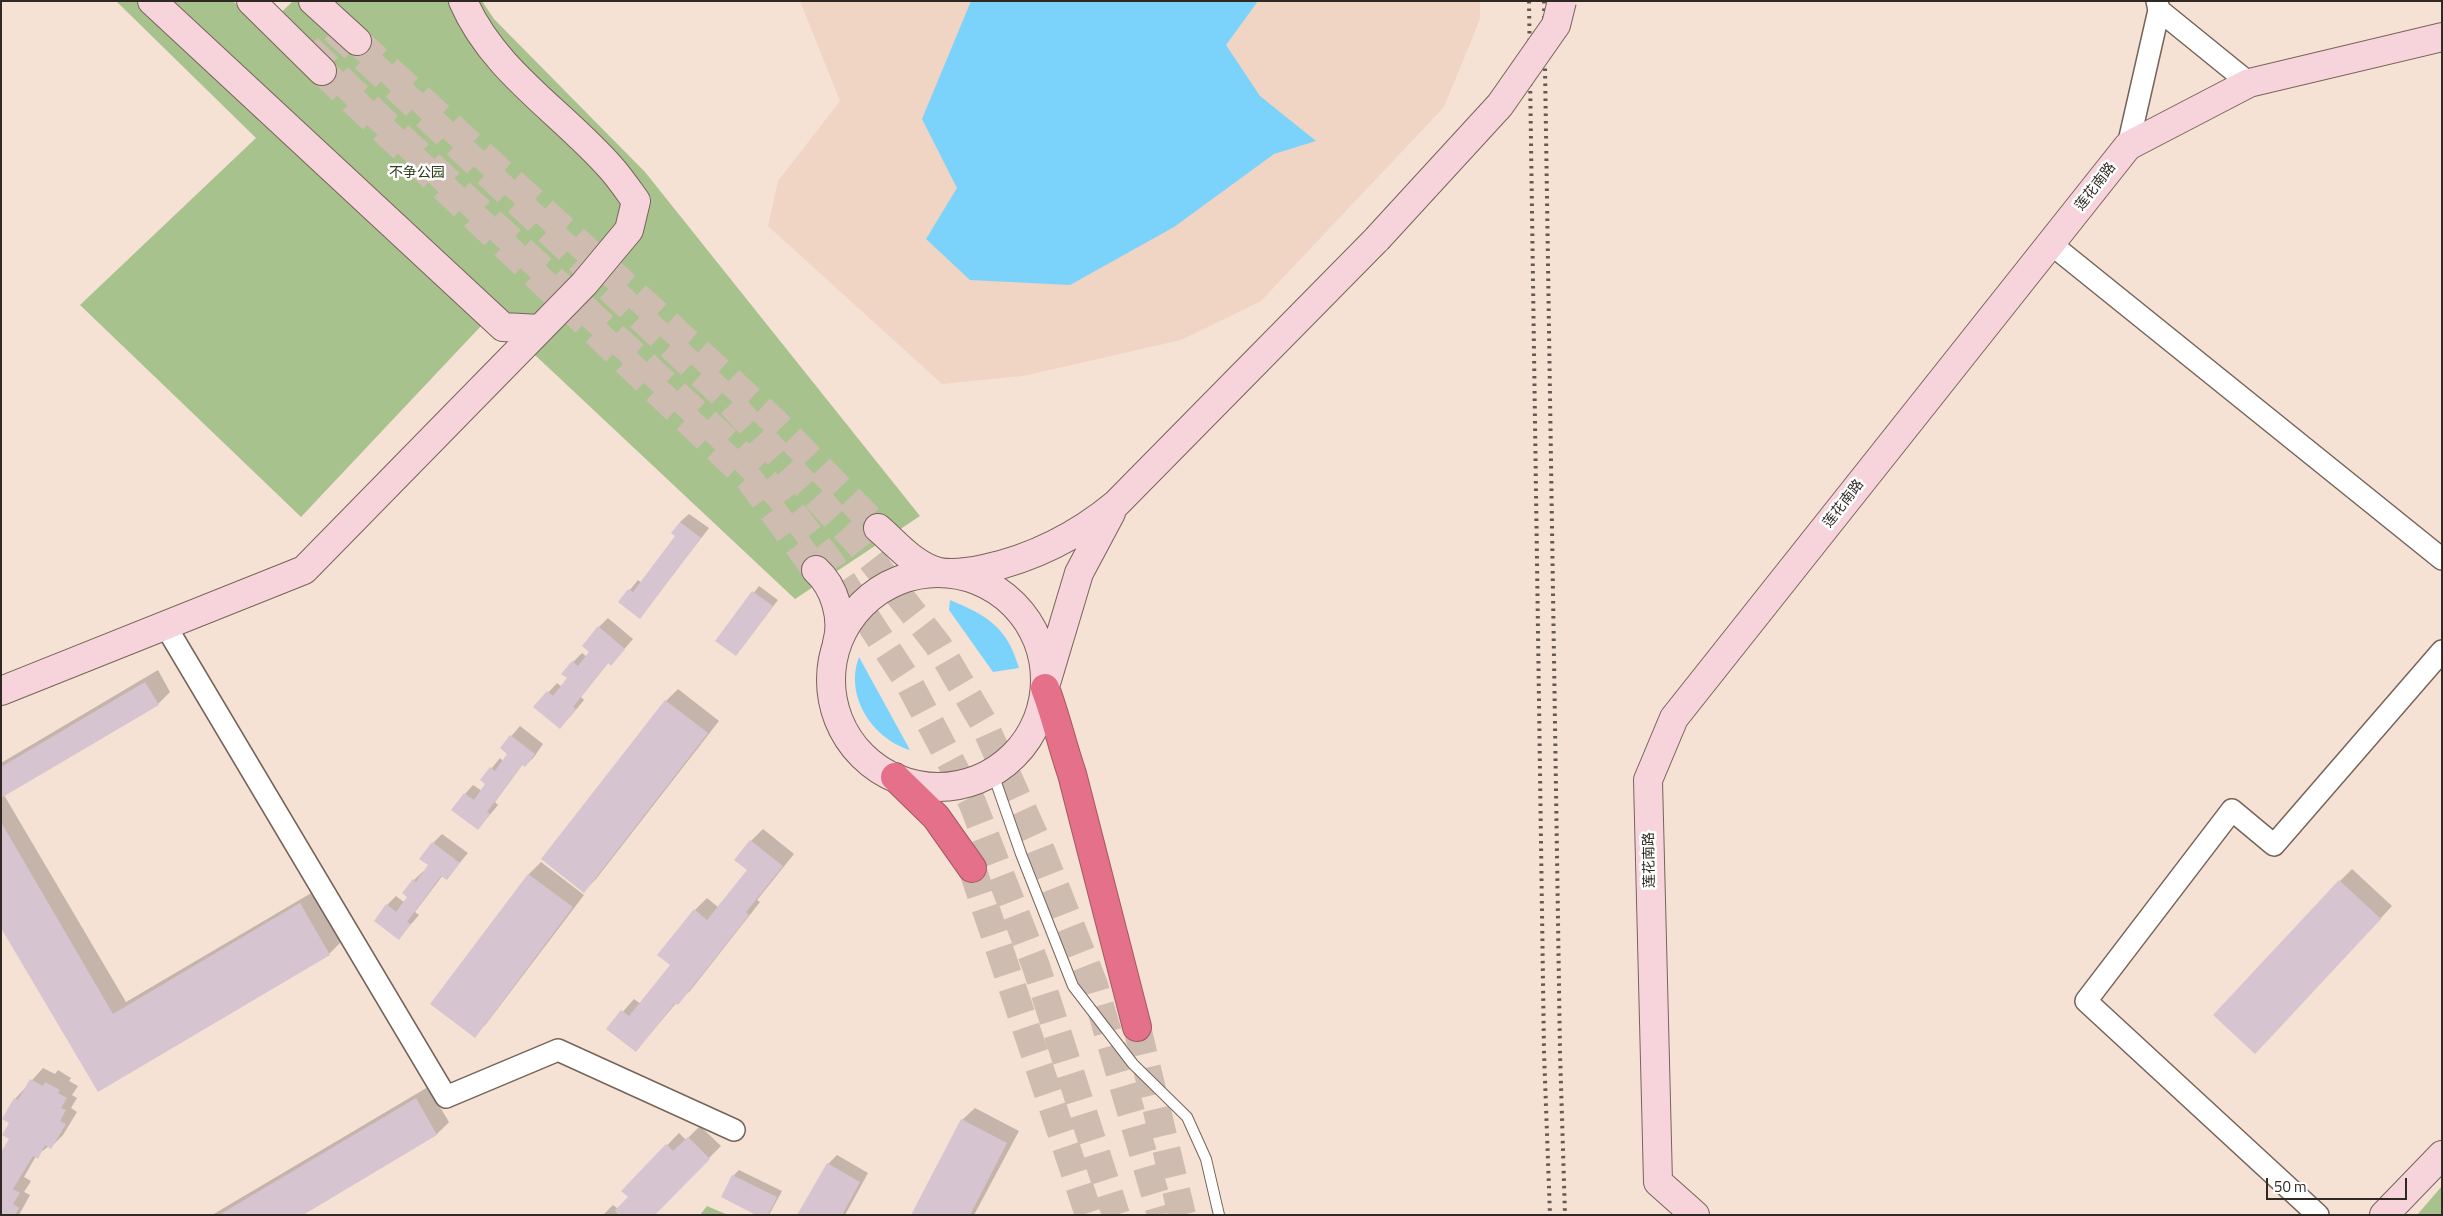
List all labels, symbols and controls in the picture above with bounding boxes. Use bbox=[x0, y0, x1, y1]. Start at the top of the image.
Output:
street label: 莲花南路 bbox=[2072, 160, 2120, 214]
park label: 不争公园 bbox=[389, 166, 445, 182]
street label: 莲花南路 bbox=[1820, 477, 1868, 531]
street label: 莲花南路 bbox=[1641, 832, 1659, 888]
scale bar bbox=[2268, 1168, 2409, 1200]
text: 50 m bbox=[2274, 1175, 2307, 1198]

